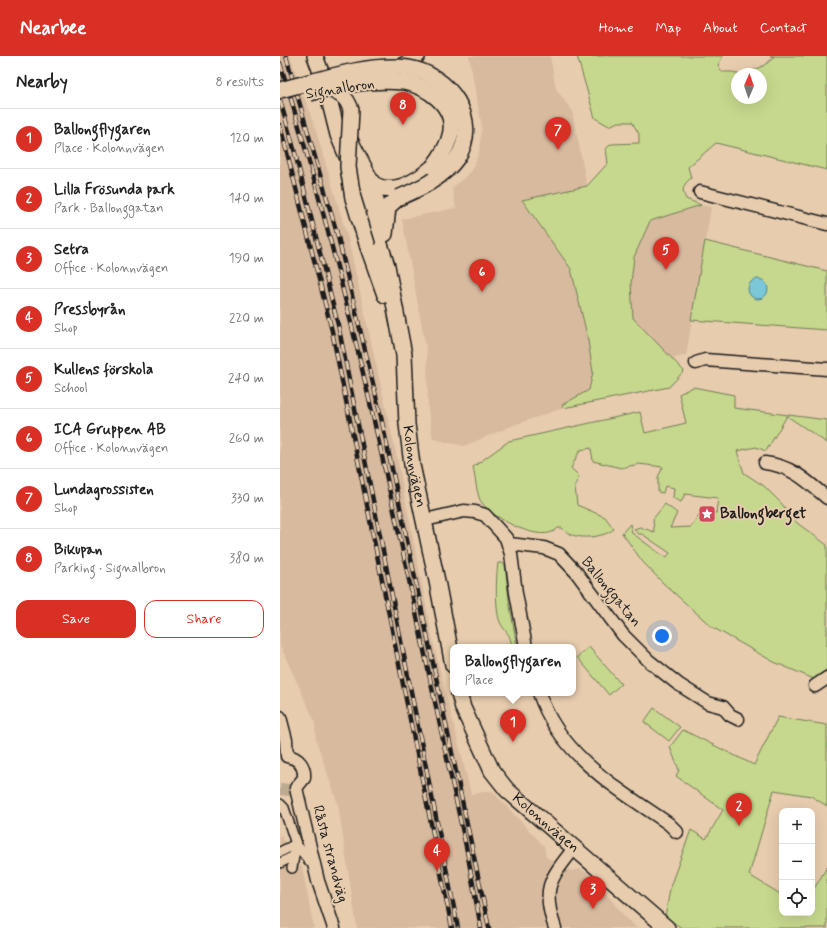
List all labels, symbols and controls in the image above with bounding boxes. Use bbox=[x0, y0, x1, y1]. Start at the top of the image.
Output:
text: Nearbee bbox=[20, 16, 86, 41]
text: Home bbox=[599, 19, 633, 37]
text: Map bbox=[655, 19, 681, 37]
text: About bbox=[703, 19, 738, 37]
text: Contact bbox=[760, 19, 807, 37]
north arrow bbox=[731, 68, 767, 104]
text: Nearby bbox=[16, 71, 68, 93]
text: 8 results bbox=[216, 74, 264, 91]
street label: Signalbron bbox=[304, 74, 376, 105]
pin: 8 bbox=[390, 92, 416, 125]
pin: 7 bbox=[545, 117, 571, 150]
text: Ballongflygaren bbox=[54, 120, 151, 140]
text: 1 bbox=[26, 130, 32, 147]
text: 120 m bbox=[230, 130, 264, 147]
text: Place · Kolonnvägen bbox=[54, 140, 165, 157]
text: Lilla Frösunda park bbox=[54, 180, 175, 200]
text: 2 bbox=[26, 190, 32, 207]
text: 140 m bbox=[229, 190, 264, 207]
text: Park · Ballonggatan bbox=[54, 200, 164, 217]
pin: 5 bbox=[653, 237, 679, 270]
text: Setra bbox=[54, 240, 89, 260]
text: 3 bbox=[26, 250, 32, 267]
text: 190 m bbox=[229, 250, 264, 267]
pin: 6 bbox=[469, 259, 495, 292]
text: Office · Kolonnvägen bbox=[54, 260, 168, 277]
text: Pressbyrån bbox=[54, 300, 126, 320]
text: 4 bbox=[25, 310, 33, 327]
text: 220 m bbox=[229, 310, 264, 327]
text: Shop bbox=[54, 320, 78, 337]
text: Kullens förskola bbox=[54, 360, 153, 380]
text: 5 bbox=[25, 370, 33, 387]
text: 240 m bbox=[228, 370, 264, 387]
text: School bbox=[54, 380, 88, 397]
text: ICA Gruppen AB bbox=[54, 420, 166, 440]
street label: Kolonnvägen bbox=[397, 424, 431, 509]
text: 6 bbox=[26, 430, 32, 447]
text: 260 m bbox=[229, 430, 264, 447]
text: Office · Kolonnvägen bbox=[54, 440, 168, 457]
text: Lundagrossisten bbox=[54, 480, 154, 500]
text: 7 bbox=[25, 490, 33, 507]
text: 330 m bbox=[231, 490, 264, 507]
text: Shop bbox=[54, 500, 78, 517]
place icon: Ballongberget bbox=[697, 504, 717, 524]
place label: Ballongberget bbox=[720, 504, 806, 526]
text: Bikupan bbox=[54, 540, 102, 560]
text: 8 bbox=[25, 550, 33, 567]
text: 380 m bbox=[229, 550, 264, 567]
street label: Ballonggatan bbox=[576, 553, 646, 632]
text: Parking · Signalbron bbox=[54, 560, 166, 577]
button: Save bbox=[16, 600, 136, 638]
button: Share bbox=[144, 600, 264, 638]
your location bbox=[652, 626, 672, 646]
popup bbox=[450, 644, 576, 696]
text: Ballongflygaren bbox=[465, 652, 561, 672]
text: Place bbox=[465, 672, 493, 689]
pin: 1 bbox=[500, 709, 526, 742]
street label: Kolonnvägen bbox=[508, 789, 584, 858]
pin: 2 bbox=[726, 793, 752, 826]
street label: Råsta strandväg bbox=[307, 803, 353, 905]
map controls bbox=[779, 808, 815, 916]
button: + bbox=[779, 808, 815, 844]
pin: 4 bbox=[424, 838, 450, 871]
button: − bbox=[779, 844, 815, 880]
pin: 3 bbox=[580, 876, 606, 909]
button: locate bbox=[779, 880, 815, 916]

